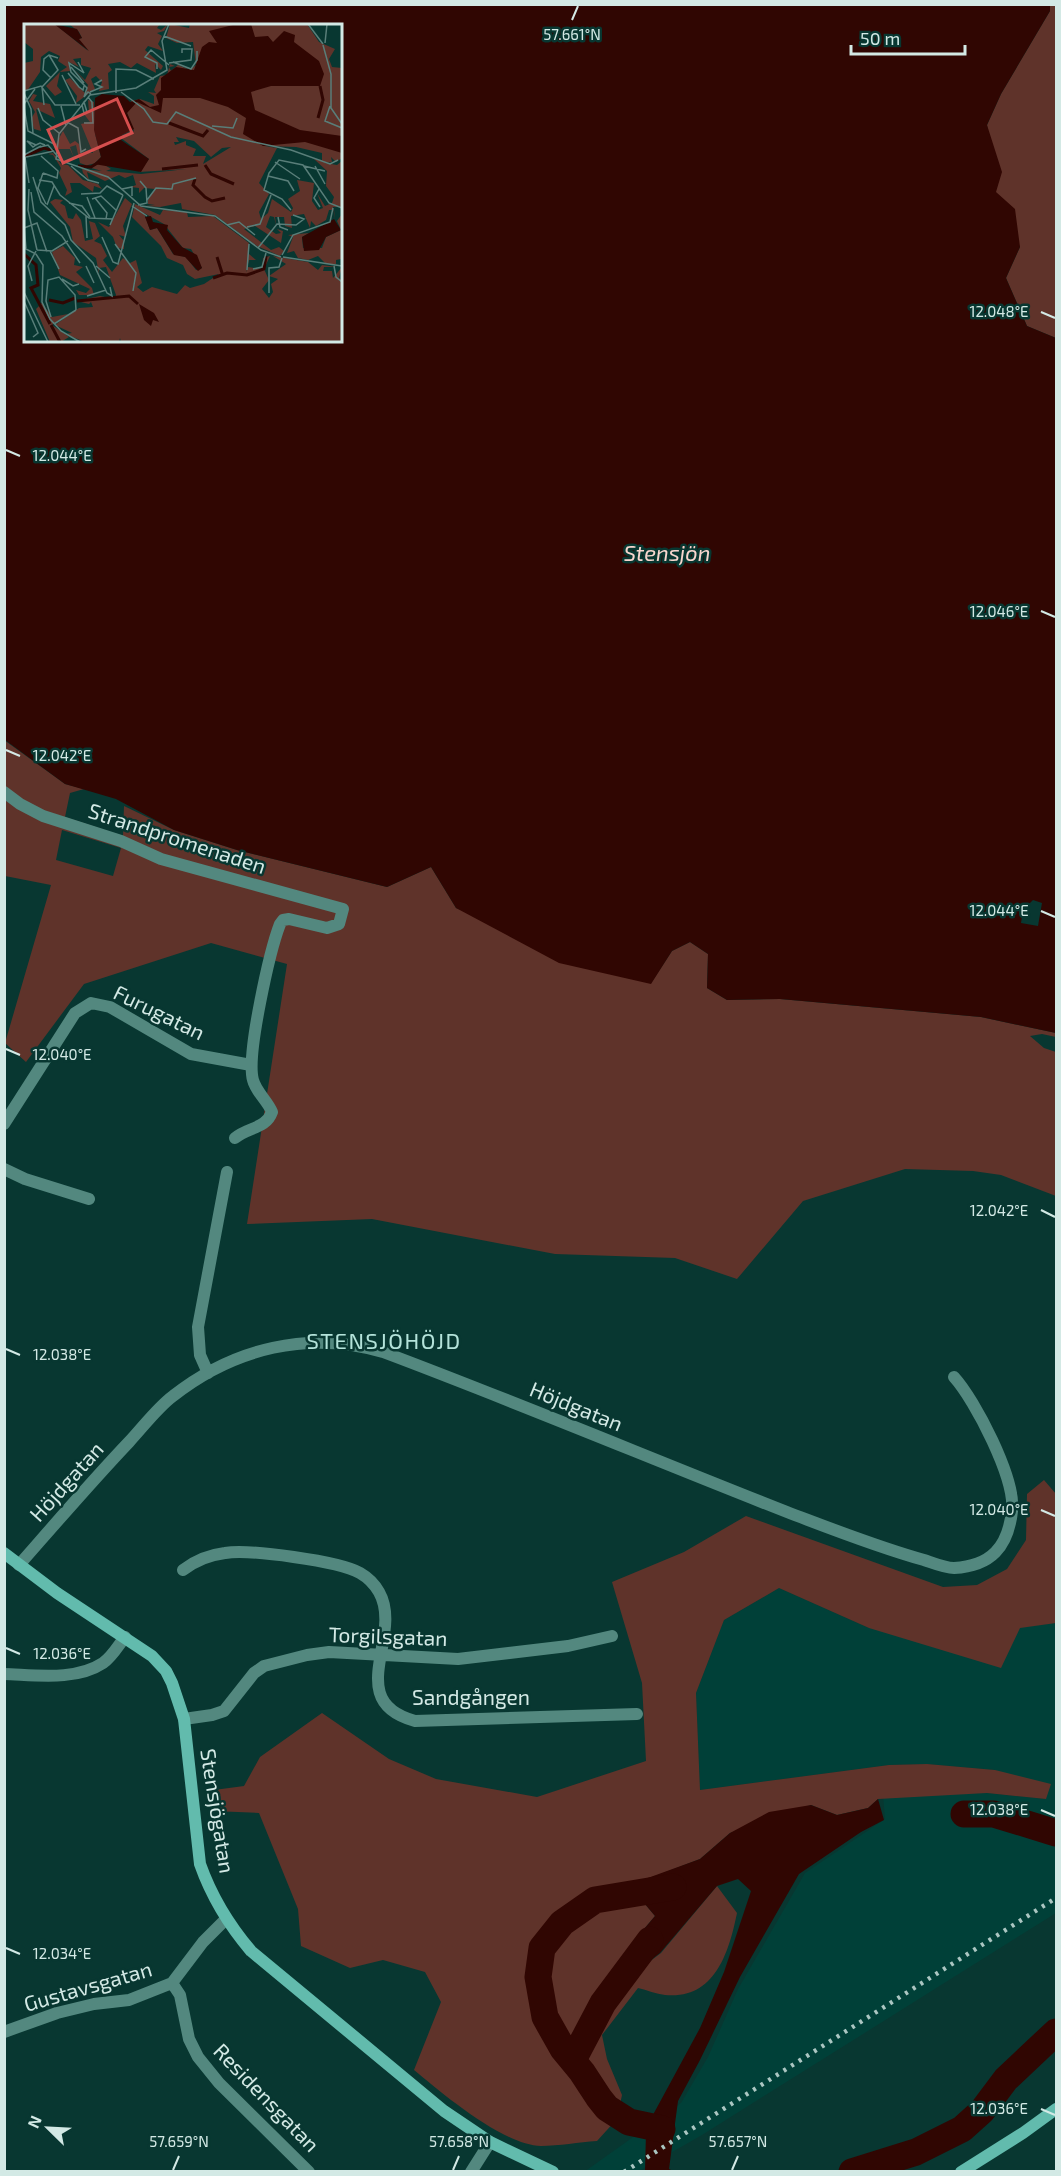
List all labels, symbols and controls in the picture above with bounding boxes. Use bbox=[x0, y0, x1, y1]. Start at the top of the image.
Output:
scale bar bbox=[851, 18, 965, 56]
inset map bbox=[24, 24, 342, 342]
text: 57.661°N bbox=[543, 25, 601, 43]
text: 50 m bbox=[860, 27, 900, 49]
text: 12.048°E bbox=[969, 302, 1029, 320]
text: 12.044°E bbox=[32, 446, 92, 464]
water label: Stensjön bbox=[624, 539, 710, 566]
text: 12.046°E bbox=[970, 602, 1028, 620]
text: 12.042°E bbox=[33, 746, 91, 764]
street label: Strandpromenaden bbox=[86, 797, 269, 878]
text: 12.044°E bbox=[969, 901, 1029, 919]
street label: Furugatan bbox=[110, 979, 209, 1044]
text: 12.040°E bbox=[33, 1045, 92, 1063]
text: 12.042°E bbox=[970, 1201, 1028, 1219]
district label: STENSJÖHÖJD bbox=[306, 1327, 462, 1353]
text: 12.038°E bbox=[33, 1345, 91, 1363]
street label: Höjdgatan bbox=[526, 1376, 627, 1437]
street label: Höjdgatan bbox=[24, 1436, 109, 1526]
text: 12.040°E bbox=[970, 1500, 1029, 1518]
street label: Torgilsgatan bbox=[328, 1621, 448, 1650]
text: 12.036°E bbox=[33, 1644, 91, 1662]
street label: Sandgången bbox=[412, 1684, 530, 1709]
street label: Stensjögatan bbox=[195, 1747, 241, 1875]
text: 12.038°E bbox=[970, 1800, 1028, 1818]
text: 12.034°E bbox=[33, 1944, 91, 1962]
street label: Gustavsgatan bbox=[21, 1955, 154, 2016]
street label: Residensgatan bbox=[209, 2038, 325, 2156]
north arrow bbox=[18, 2098, 78, 2158]
text: 12.036°E bbox=[970, 2099, 1028, 2117]
text: N bbox=[23, 2113, 45, 2131]
text: 57.659°N bbox=[149, 2132, 209, 2150]
text: 57.658°N bbox=[429, 2132, 489, 2150]
text: 57.657°N bbox=[709, 2132, 767, 2150]

